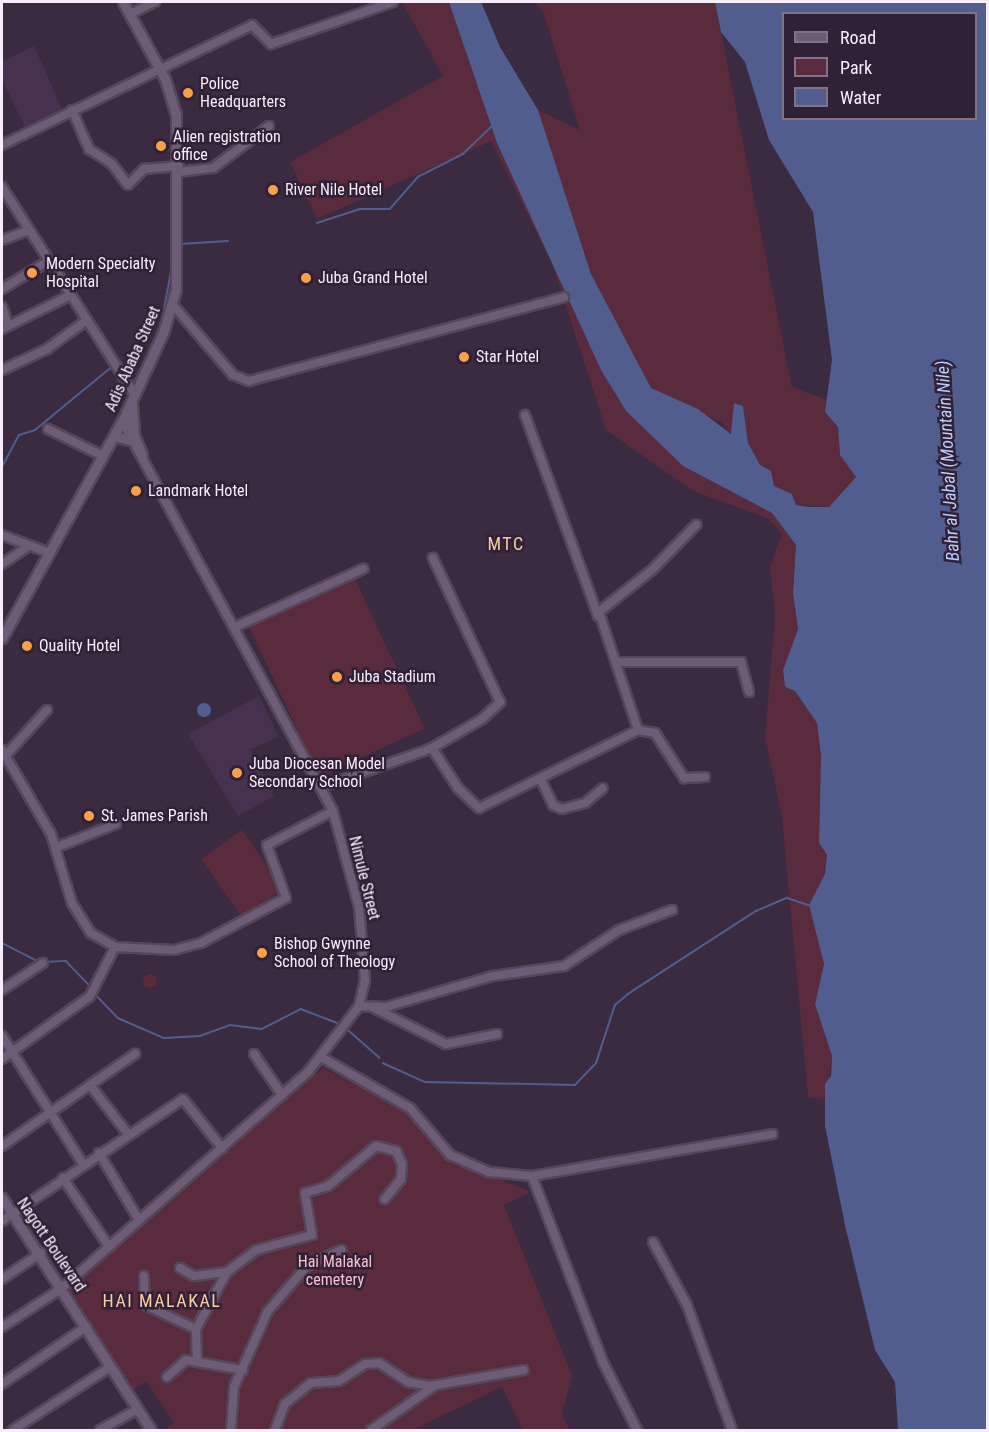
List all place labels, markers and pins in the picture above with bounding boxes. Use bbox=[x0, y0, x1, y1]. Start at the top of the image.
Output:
place label: Police Headquarters bbox=[200, 74, 286, 112]
marker: Police Headquarters bbox=[181, 86, 195, 100]
place label: Alien registration office bbox=[173, 127, 281, 165]
marker: Alien registration office bbox=[154, 139, 168, 153]
place label: River Nile Hotel bbox=[285, 180, 382, 200]
marker: River Nile Hotel bbox=[266, 183, 280, 197]
place label: Modern Specialty Hospital bbox=[46, 254, 155, 292]
marker: Modern Specialty Hospital bbox=[23, 264, 41, 282]
place label: Juba Grand Hotel bbox=[318, 268, 428, 288]
marker: Juba Grand Hotel bbox=[299, 271, 313, 285]
place label: Star Hotel bbox=[476, 347, 539, 367]
marker: Star Hotel bbox=[457, 350, 471, 364]
place label: Landmark Hotel bbox=[148, 481, 248, 501]
marker: Landmark Hotel bbox=[129, 484, 143, 498]
place label: Quality Hotel bbox=[39, 636, 120, 656]
marker: Quality Hotel bbox=[20, 639, 34, 653]
place label: Juba Stadium bbox=[349, 667, 436, 687]
marker: Juba Stadium bbox=[330, 670, 344, 684]
place label: Juba Diocesan Model Secondary School bbox=[249, 754, 385, 792]
marker: Juba Diocesan Model Secondary School bbox=[230, 766, 244, 780]
place label: St. James Parish bbox=[101, 806, 208, 826]
marker: St. James Parish bbox=[82, 809, 96, 823]
place label: Bishop Gwynne School of Theology bbox=[274, 934, 395, 972]
marker: Bishop Gwynne School of Theology bbox=[255, 946, 269, 960]

